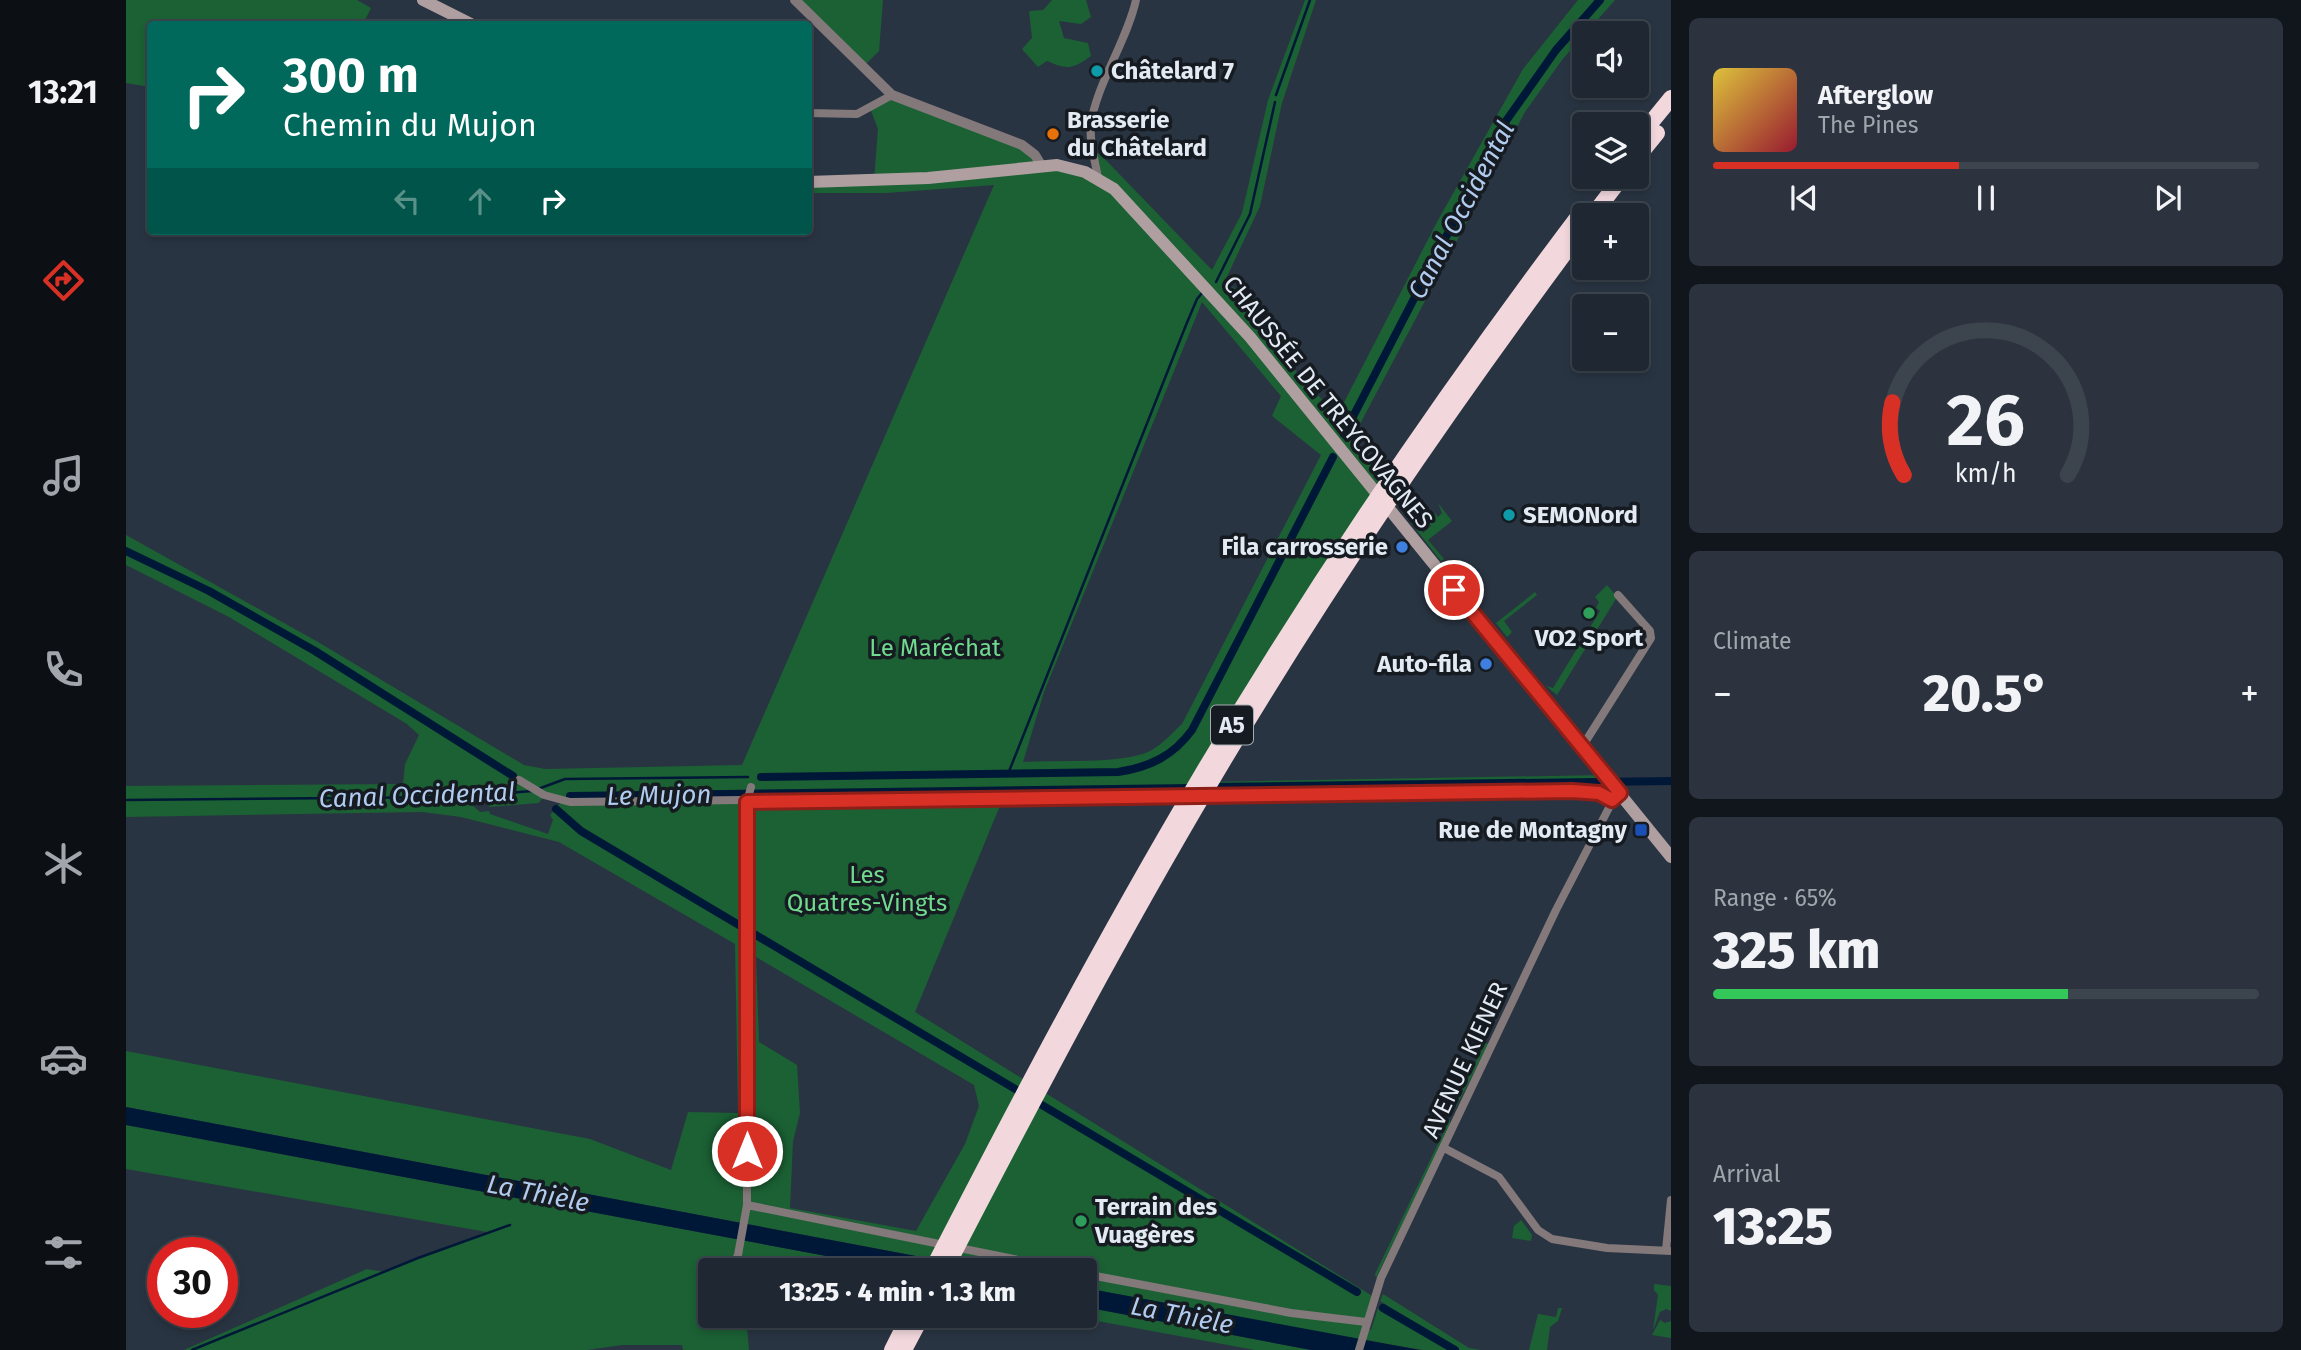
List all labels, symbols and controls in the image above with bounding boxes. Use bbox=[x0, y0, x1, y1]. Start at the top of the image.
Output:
map controls bbox=[1572, 21, 1649, 371]
button: sound bbox=[1572, 21, 1649, 98]
text: 300 m bbox=[283, 46, 419, 105]
icon: right bbox=[168, 49, 259, 140]
place label: Châtelard 7 bbox=[1111, 57, 1234, 85]
marker: Châtelard 7 bbox=[1089, 63, 1105, 79]
text: 13:21 bbox=[28, 73, 98, 111]
text: Afterglow bbox=[1818, 80, 1933, 111]
text: Chemin du Mujon bbox=[283, 106, 537, 144]
place label: Brasserie du Châtelard bbox=[1067, 106, 1207, 162]
text: The Pines bbox=[1818, 111, 1919, 139]
button: layers bbox=[1572, 112, 1649, 189]
water label: Canal Occidental bbox=[1402, 116, 1521, 304]
marker: Brasserie du Châtelard bbox=[1045, 126, 1061, 142]
icon: previous bbox=[1785, 179, 1823, 217]
icon: pause bbox=[1967, 179, 2005, 217]
icon: next bbox=[2149, 179, 2187, 217]
icon: left bbox=[388, 182, 426, 220]
icon: ahead bbox=[461, 182, 499, 220]
icon: right bbox=[534, 182, 572, 220]
button: + bbox=[1572, 203, 1649, 280]
icon: directions bbox=[39, 256, 88, 305]
street label: CHAUSSÉE DE TREYCOVAGNES bbox=[1217, 269, 1439, 534]
button: − bbox=[1572, 294, 1649, 371]
text: 26 bbox=[1947, 377, 2025, 464]
icon: music bbox=[39, 451, 88, 500]
text: km/h bbox=[1955, 458, 2017, 488]
place label: SEMONord bbox=[1523, 501, 1638, 529]
marker: SEMONord bbox=[1501, 507, 1517, 523]
place label: Fila carrosserie bbox=[1222, 533, 1388, 561]
marker: Fila carrosserie bbox=[1394, 539, 1410, 555]
pin bbox=[1424, 560, 1484, 620]
icon: arrive bbox=[1435, 571, 1473, 609]
marker: VO2 Sport bbox=[1581, 605, 1597, 621]
place label: VO2 Sport bbox=[1534, 624, 1644, 652]
text: Climate bbox=[1713, 627, 1792, 655]
park label: Le Maréchat bbox=[869, 634, 1001, 662]
icon: phone bbox=[39, 645, 88, 694]
place label: Auto-fila bbox=[1376, 650, 1472, 678]
marker: Auto-fila bbox=[1478, 656, 1494, 672]
text: 20.5° bbox=[1923, 662, 2049, 725]
text: − bbox=[1713, 671, 1732, 717]
text: + bbox=[2240, 671, 2259, 717]
road number: A5 bbox=[1211, 706, 1253, 744]
water label: Canal Occidental bbox=[318, 777, 516, 814]
water label: Le Mujon bbox=[606, 779, 712, 812]
place label: Rue de Montagny bbox=[1438, 816, 1628, 844]
marker: Rue de Montagny bbox=[1633, 822, 1649, 838]
icon: climate bbox=[39, 839, 88, 888]
park label: Les Quatres-Vingts bbox=[787, 861, 947, 917]
text: Range · 65% bbox=[1713, 884, 1837, 912]
text: 325 km bbox=[1713, 919, 1880, 982]
street label: AVENUE KIENER bbox=[1417, 978, 1513, 1142]
icon: car bbox=[39, 1034, 88, 1083]
position arrow bbox=[710, 1114, 784, 1188]
text: Arrival bbox=[1713, 1160, 1780, 1188]
water label: La Thièle bbox=[484, 1168, 592, 1219]
place label: Terrain des Vuagères bbox=[1094, 1193, 1217, 1249]
text: 13:25 bbox=[1713, 1195, 1833, 1258]
marker: Terrain des Vuagères bbox=[1073, 1213, 1089, 1229]
icon: filters bbox=[39, 1228, 88, 1277]
speed limit sign: 30 bbox=[147, 1237, 238, 1328]
text: 13:25 · 4 min · 1.3 km bbox=[779, 1277, 1016, 1308]
water label: La Thièle bbox=[1128, 1290, 1236, 1341]

